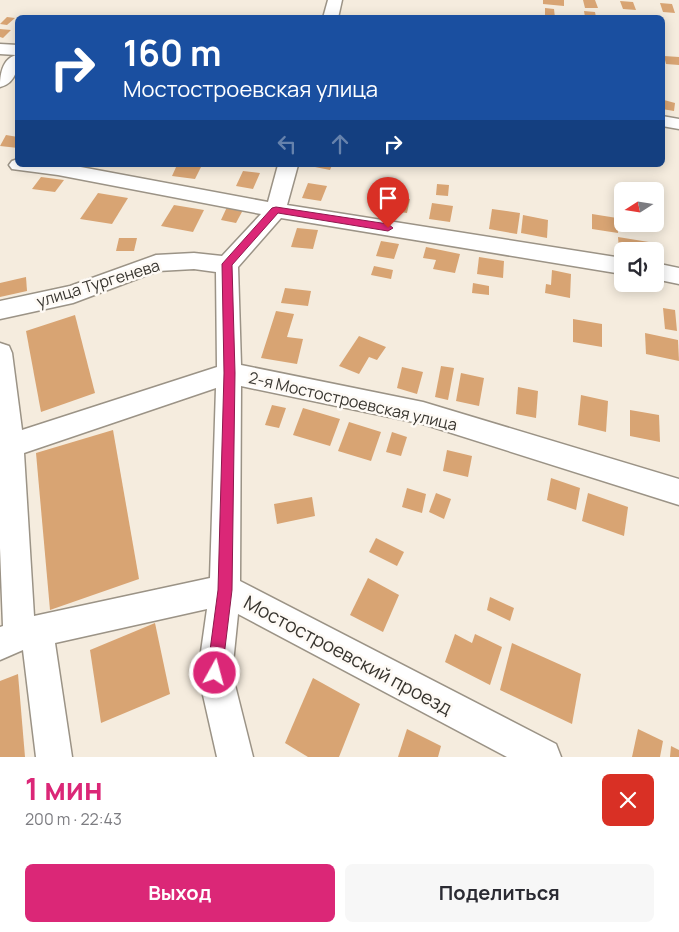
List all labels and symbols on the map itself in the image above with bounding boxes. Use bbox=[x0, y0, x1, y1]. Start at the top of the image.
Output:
pin bbox=[367, 177, 409, 228]
north arrow bbox=[614, 182, 664, 232]
street label: улица Тургенева bbox=[34, 254, 162, 312]
street label: 2-я Мостостроевская улица bbox=[247, 366, 459, 436]
street label: Мостостроевский проезд bbox=[239, 589, 457, 721]
position arrow bbox=[188, 646, 240, 698]

